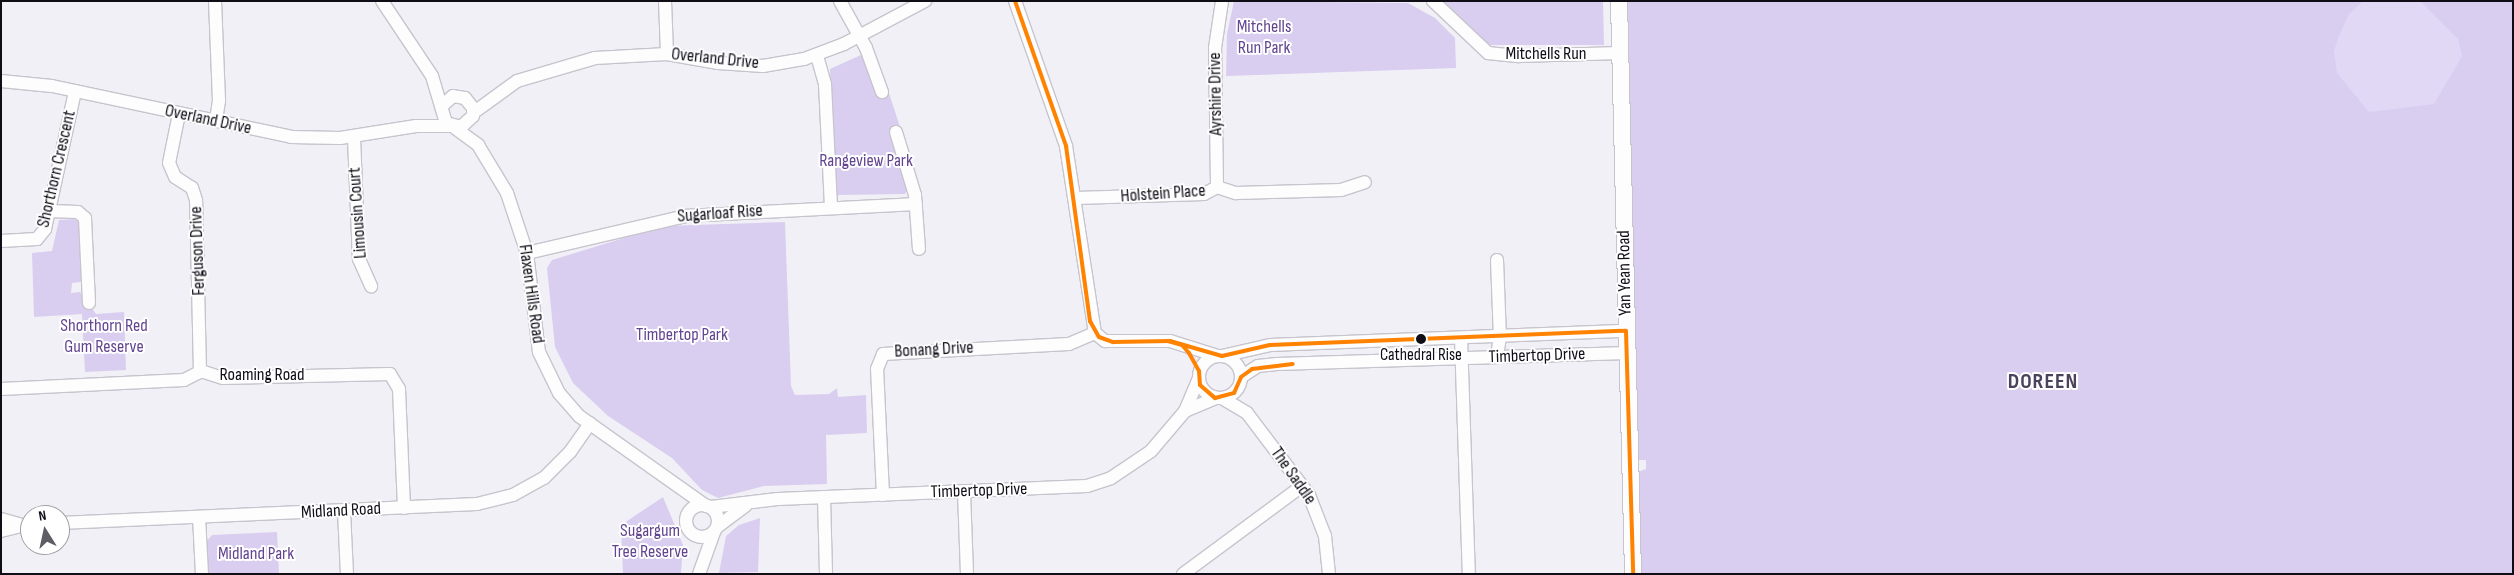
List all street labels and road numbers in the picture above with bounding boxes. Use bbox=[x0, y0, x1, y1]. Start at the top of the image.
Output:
street label: Mitchells Run bbox=[1505, 43, 1587, 65]
street label: Overland Drive bbox=[670, 44, 760, 74]
street label: Ayrshire Drive bbox=[1204, 52, 1228, 136]
street label: Overland Drive bbox=[163, 100, 253, 140]
street label: Shorthorn Crescent bbox=[33, 108, 81, 230]
street label: Limousin Court bbox=[344, 167, 372, 259]
street label: Holstein Place bbox=[1120, 180, 1206, 208]
street label: Sugarloaf Rise bbox=[677, 200, 763, 228]
street label: Ferguson Drive bbox=[186, 206, 210, 296]
street label: Yan Yean Road bbox=[1613, 230, 1637, 316]
street label: Flaxen Hills Road bbox=[513, 243, 549, 345]
street label: Bonang Drive bbox=[894, 337, 974, 363]
street label: Timbertop Drive bbox=[1488, 344, 1586, 368]
street label: Roaming Road bbox=[219, 364, 305, 386]
street label: The Saddle bbox=[1265, 443, 1321, 509]
street label: Timbertop Drive bbox=[930, 479, 1028, 503]
street label: Midland Road bbox=[301, 498, 381, 524]

